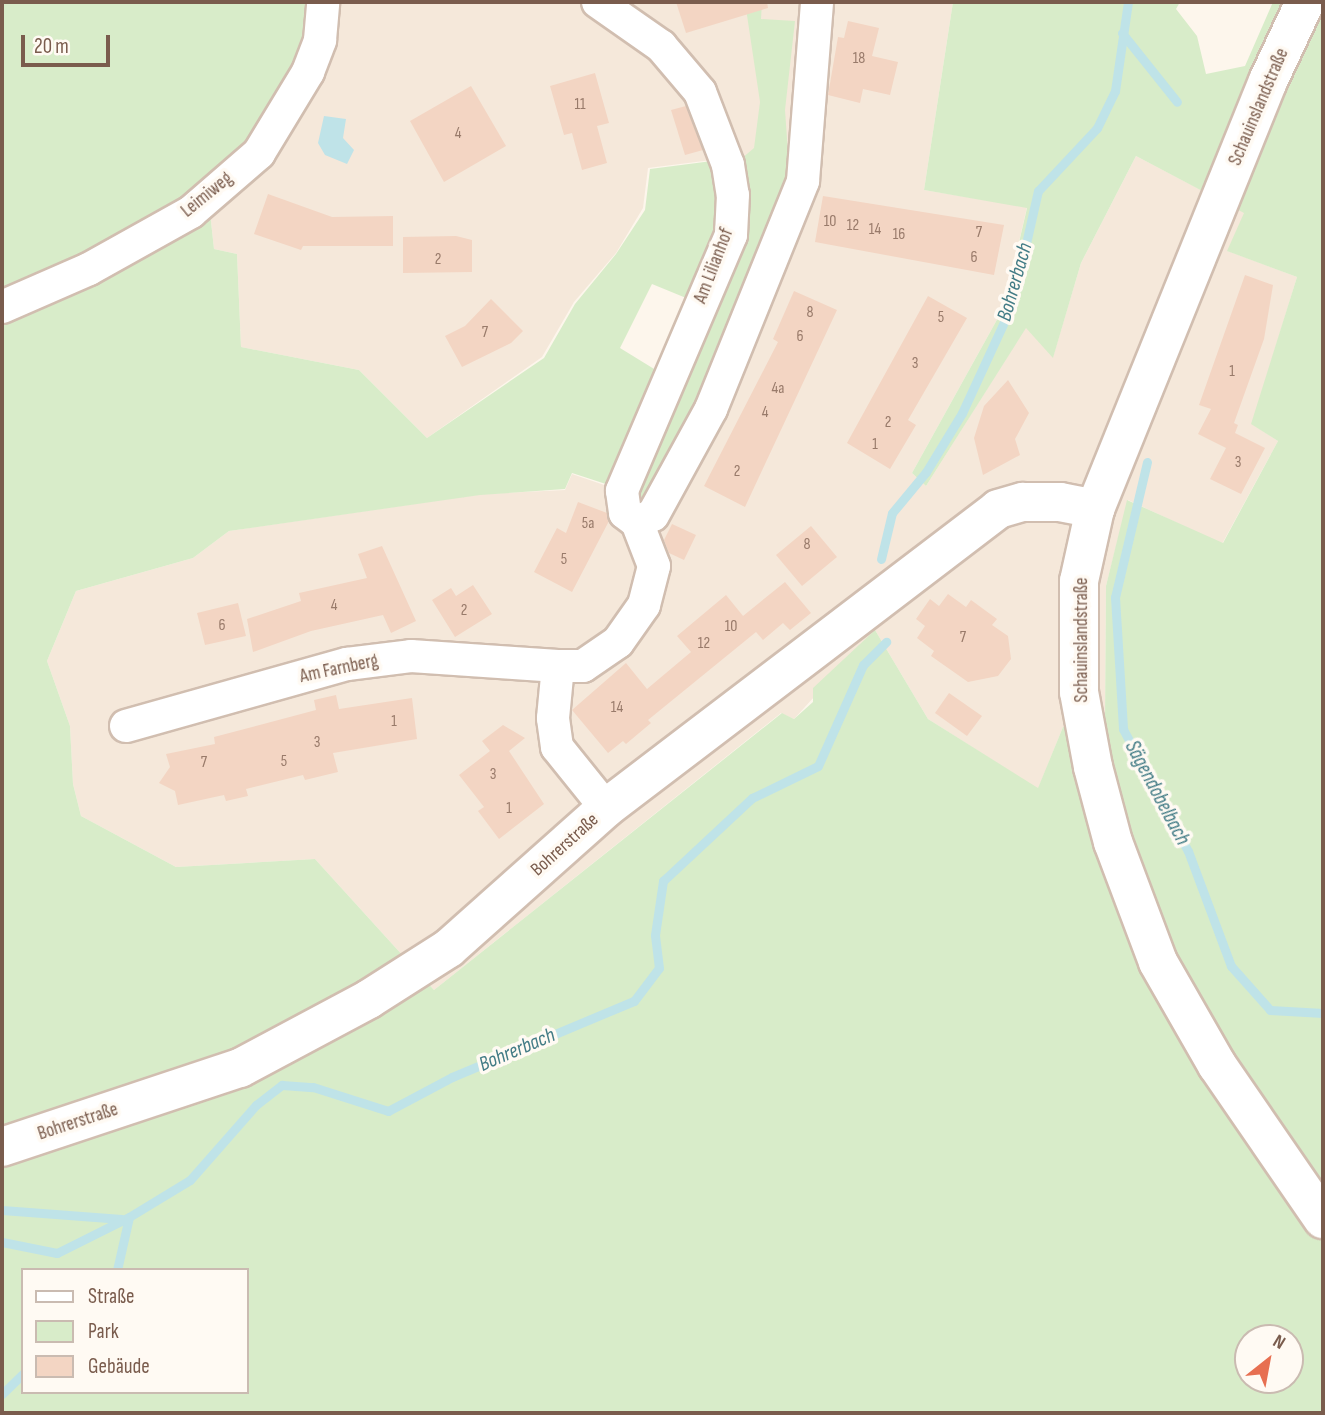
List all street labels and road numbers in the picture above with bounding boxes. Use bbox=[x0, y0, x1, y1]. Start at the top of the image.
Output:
street label: Schauinslandstraße bbox=[1224, 45, 1294, 169]
street label: Leimiweg bbox=[177, 167, 237, 223]
street label: Am Lilianhof bbox=[689, 225, 739, 307]
street label: Schauinslandstraße bbox=[1071, 577, 1093, 703]
street label: Am Farnberg bbox=[298, 650, 380, 688]
street label: Bohrerstraße bbox=[526, 809, 604, 881]
street label: Bohrerstraße bbox=[35, 1098, 121, 1146]

